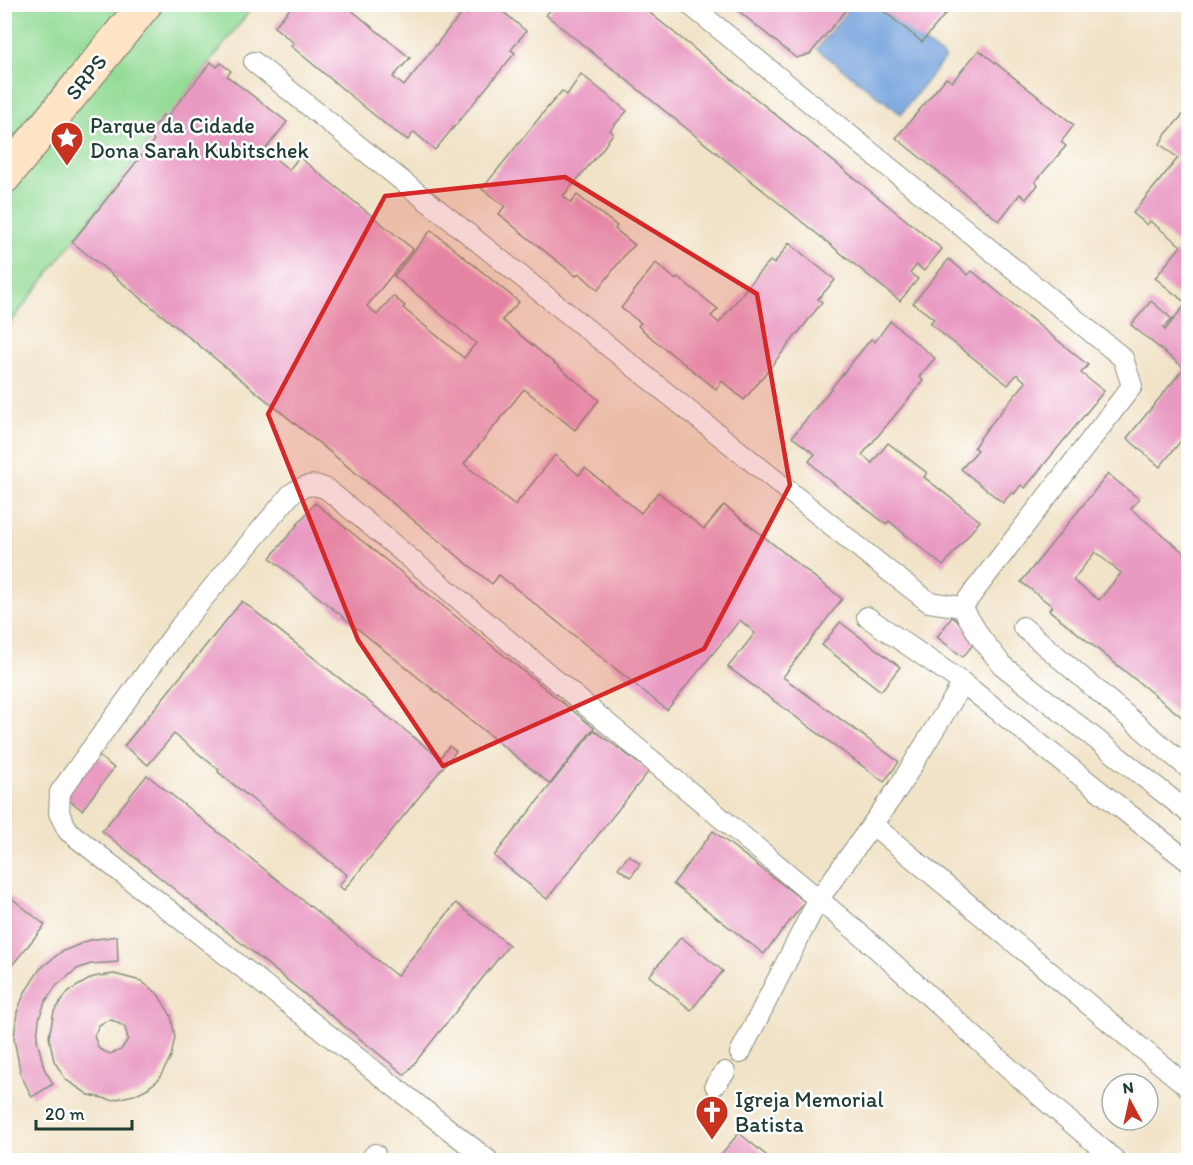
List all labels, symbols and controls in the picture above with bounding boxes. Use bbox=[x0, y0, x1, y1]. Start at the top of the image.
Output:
street label: SRPS bbox=[59, 49, 113, 105]
place label: Parque da Cidade Dona Sarah Kubitschek bbox=[90, 112, 310, 164]
place icon: Parque da Cidade Dona Sarah Kubitschek bbox=[49, 120, 85, 167]
north arrow bbox=[1100, 1072, 1160, 1132]
text: N bbox=[1121, 1077, 1135, 1098]
place label: Igreja Memorial Batista bbox=[735, 1086, 884, 1138]
scale bar bbox=[36, 1093, 132, 1131]
church icon: Igreja Memorial Batista bbox=[694, 1094, 730, 1141]
text: 20 m bbox=[45, 1103, 85, 1125]

